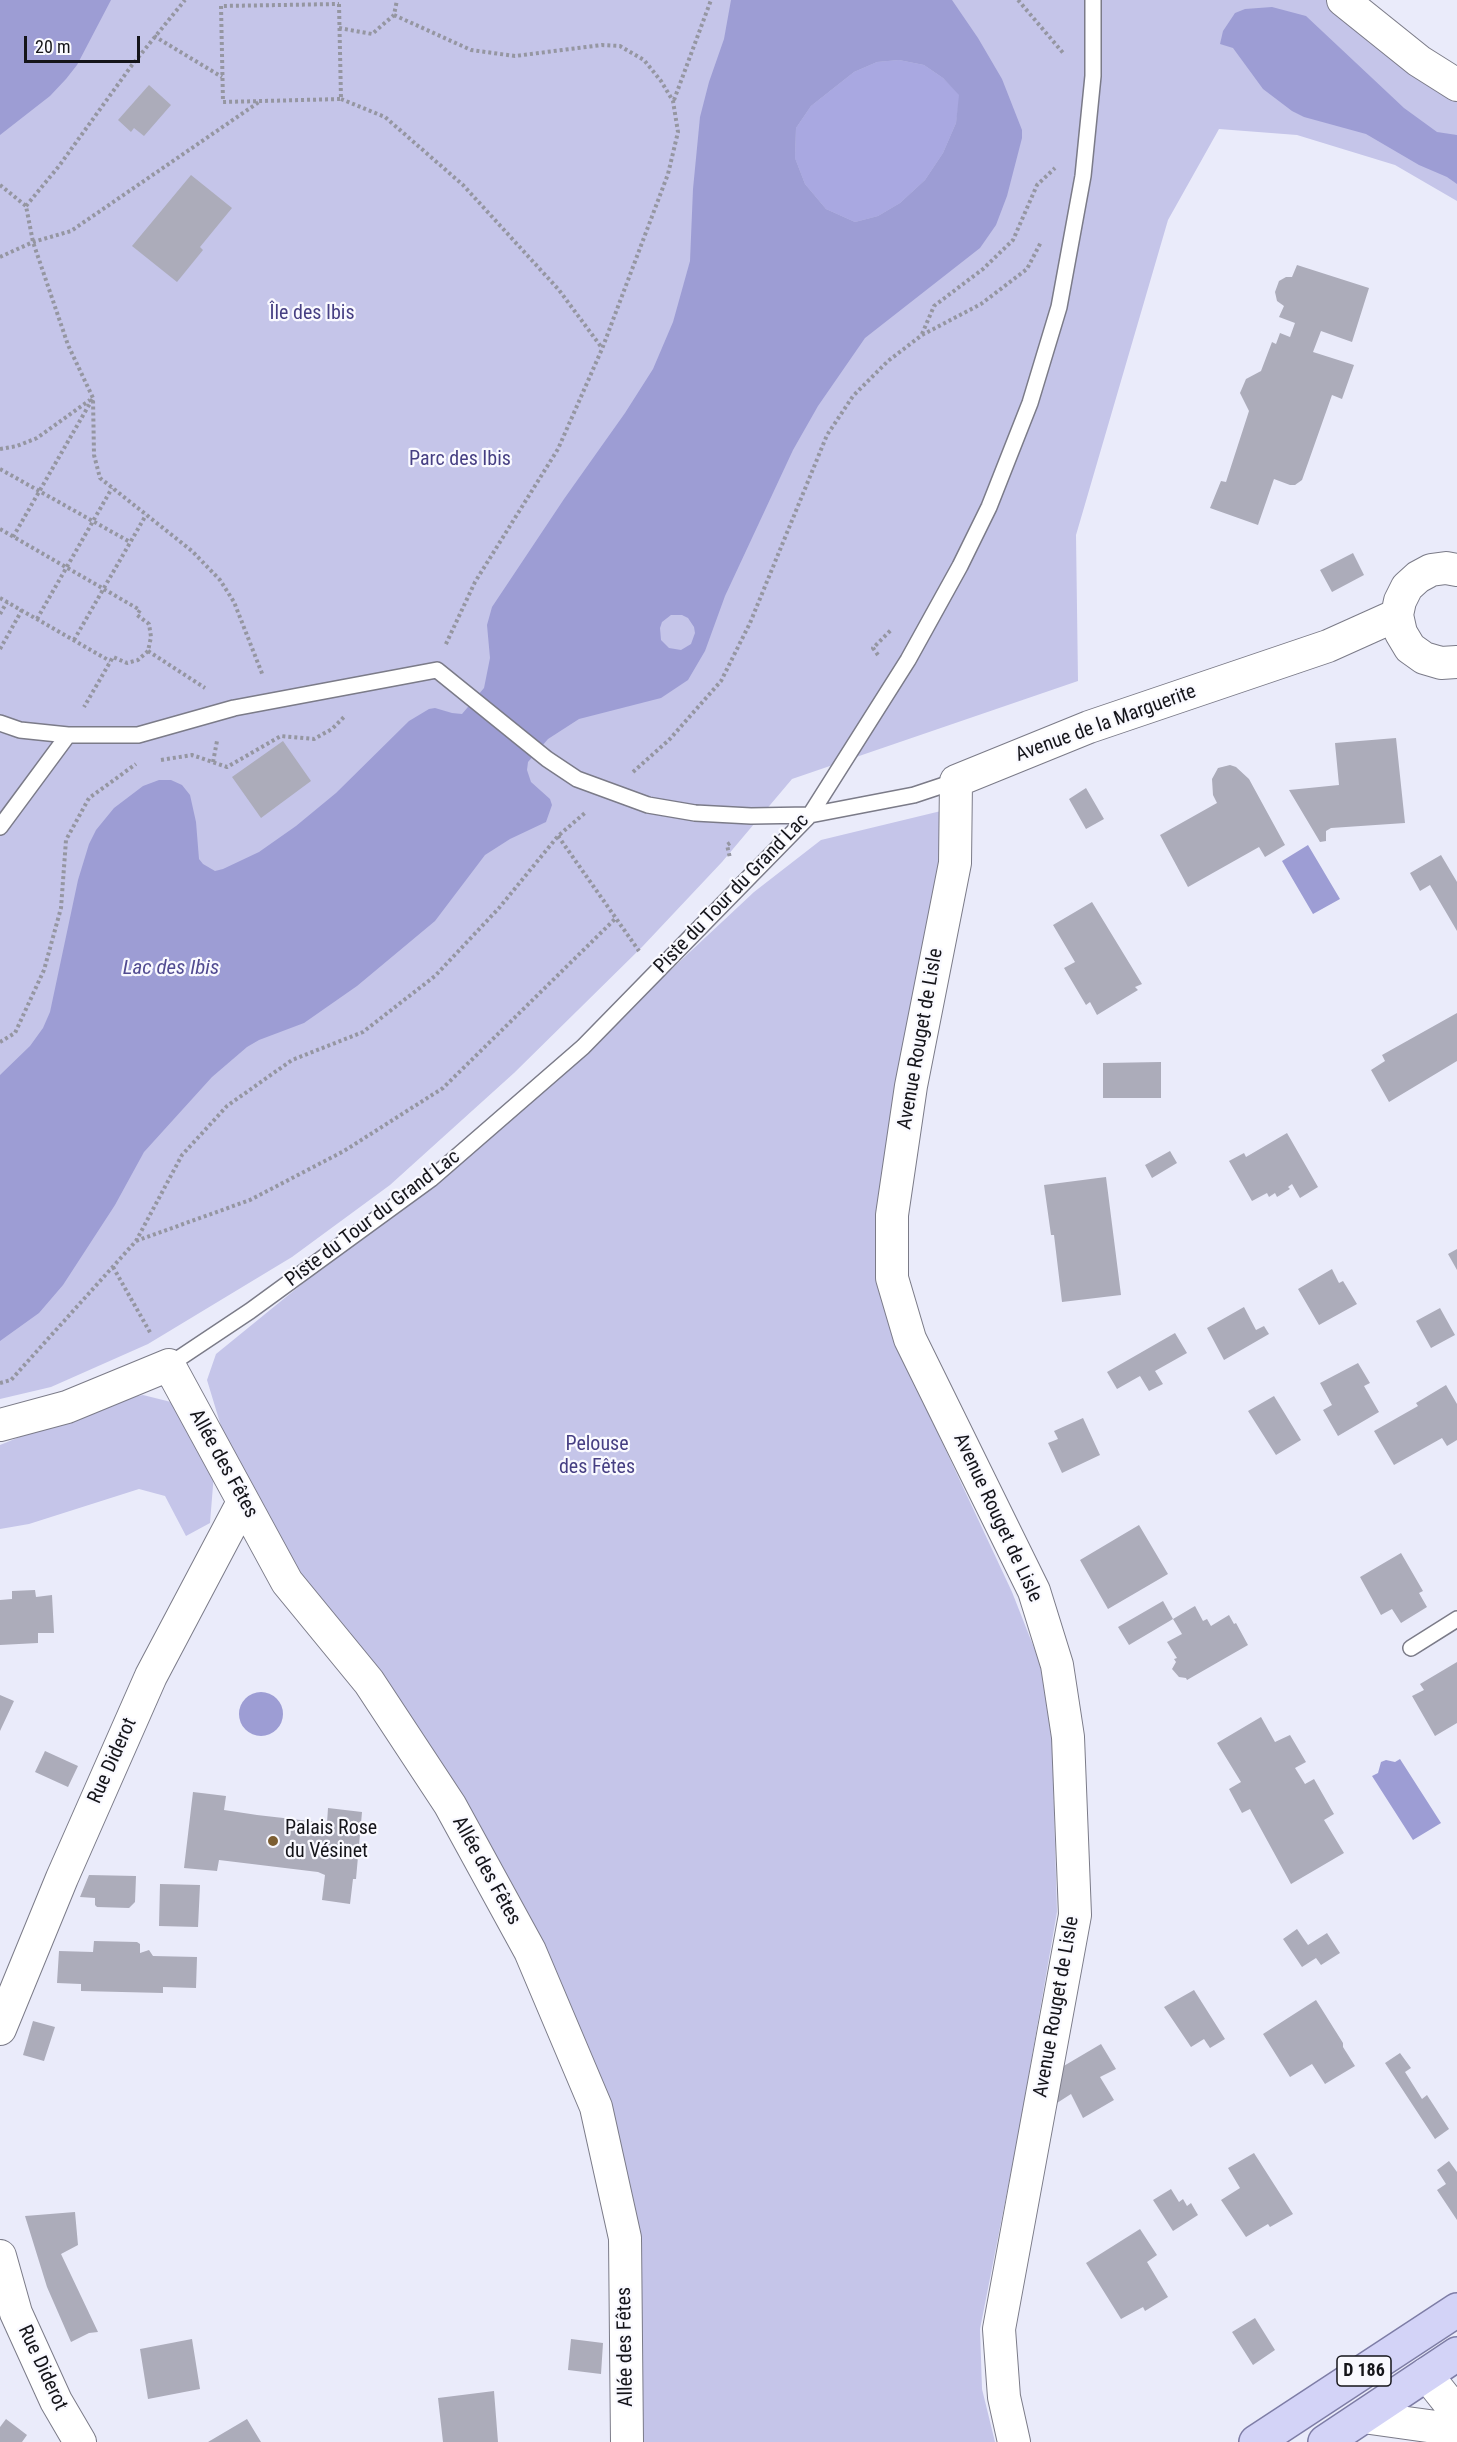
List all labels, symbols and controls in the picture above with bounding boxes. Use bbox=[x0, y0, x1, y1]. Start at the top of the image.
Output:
scale bar bbox=[27, 24, 142, 62]
text: 20 m bbox=[35, 36, 70, 57]
park label: Île des Ibis bbox=[269, 302, 355, 326]
park label: Parc des Ibis bbox=[409, 448, 511, 472]
street label: Avenue de la Marguerite bbox=[1012, 680, 1200, 768]
street label: Piste du Tour du Grand Lac bbox=[650, 809, 814, 979]
street label: Avenue Rouget de Lisle bbox=[893, 947, 949, 1131]
water label: Lac des Ibis bbox=[123, 956, 219, 982]
street label: Piste du Tour du Grand Lac bbox=[281, 1145, 465, 1293]
street label: Allée des Fêtes bbox=[183, 1406, 263, 1522]
street label: Avenue Rouget de Lisle bbox=[947, 1430, 1047, 1606]
park label: Pelouse des Fêtes bbox=[559, 1433, 635, 1480]
street label: Rue Diderot bbox=[83, 1714, 143, 1808]
street label: Allée des Fêtes bbox=[446, 1813, 526, 1929]
place label: Palais Rose du Vésinet bbox=[285, 1817, 377, 1864]
marker: Palais Rose du Vésinet bbox=[266, 1834, 280, 1848]
street label: Avenue Rouget de Lisle bbox=[1029, 1915, 1085, 2099]
street label: Allée des Fêtes bbox=[613, 2287, 639, 2407]
street label: Rue Diderot bbox=[12, 2322, 72, 2414]
road number: D 186 bbox=[1337, 2356, 1391, 2386]

